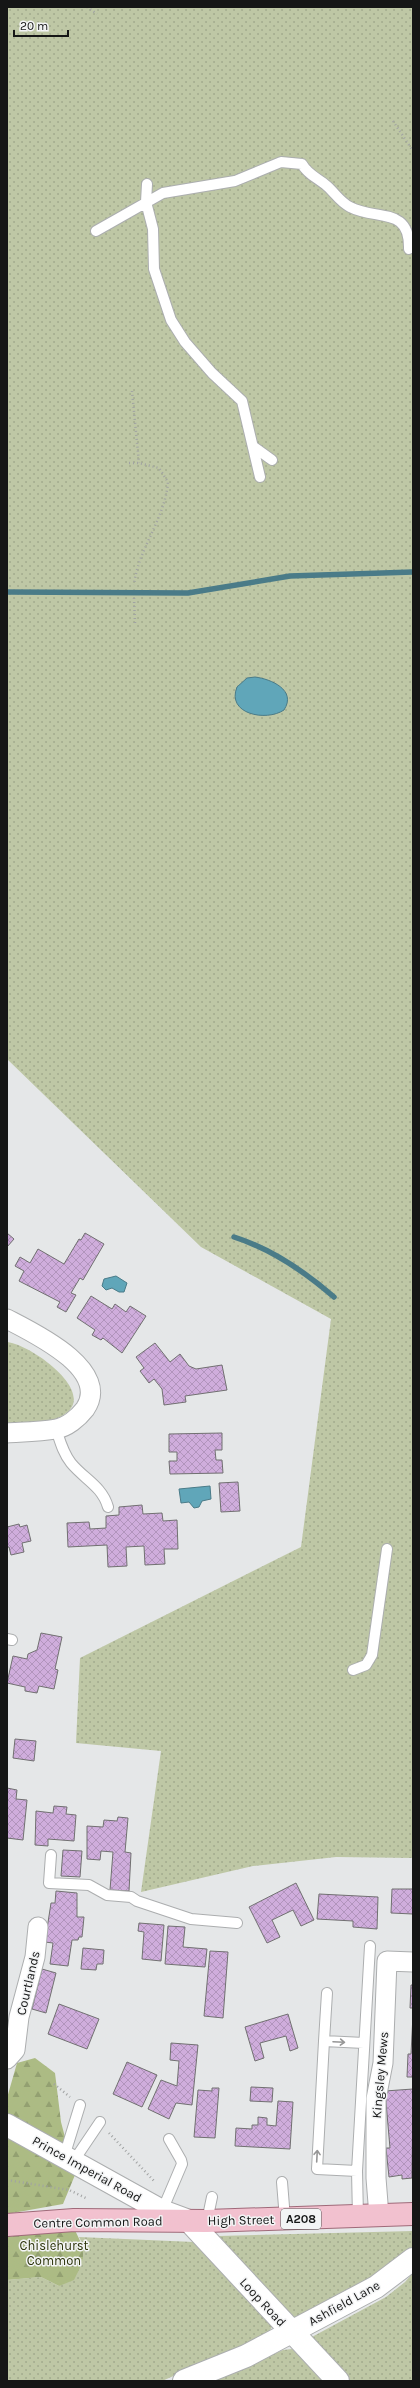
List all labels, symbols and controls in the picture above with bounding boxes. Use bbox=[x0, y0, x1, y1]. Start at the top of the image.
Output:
scale bar bbox=[14, 12, 68, 38]
text: 20 m bbox=[20, 19, 48, 33]
street label: Courtlands bbox=[13, 1949, 43, 2017]
street label: Kingsley Mews bbox=[369, 2031, 391, 2119]
one-way arrow bbox=[332, 2038, 345, 2045]
street label: Prince Imperial Road bbox=[30, 2133, 144, 2205]
one-way arrow bbox=[314, 2150, 321, 2163]
road number: A208 bbox=[281, 2209, 321, 2229]
street label: High Street bbox=[208, 2212, 274, 2228]
street label: Centre Common Road bbox=[33, 2213, 163, 2231]
park label: Chislehurst Common bbox=[20, 2238, 89, 2268]
street label: Loop Road bbox=[237, 2275, 289, 2329]
street label: Ashfield Lane bbox=[306, 2277, 383, 2329]

